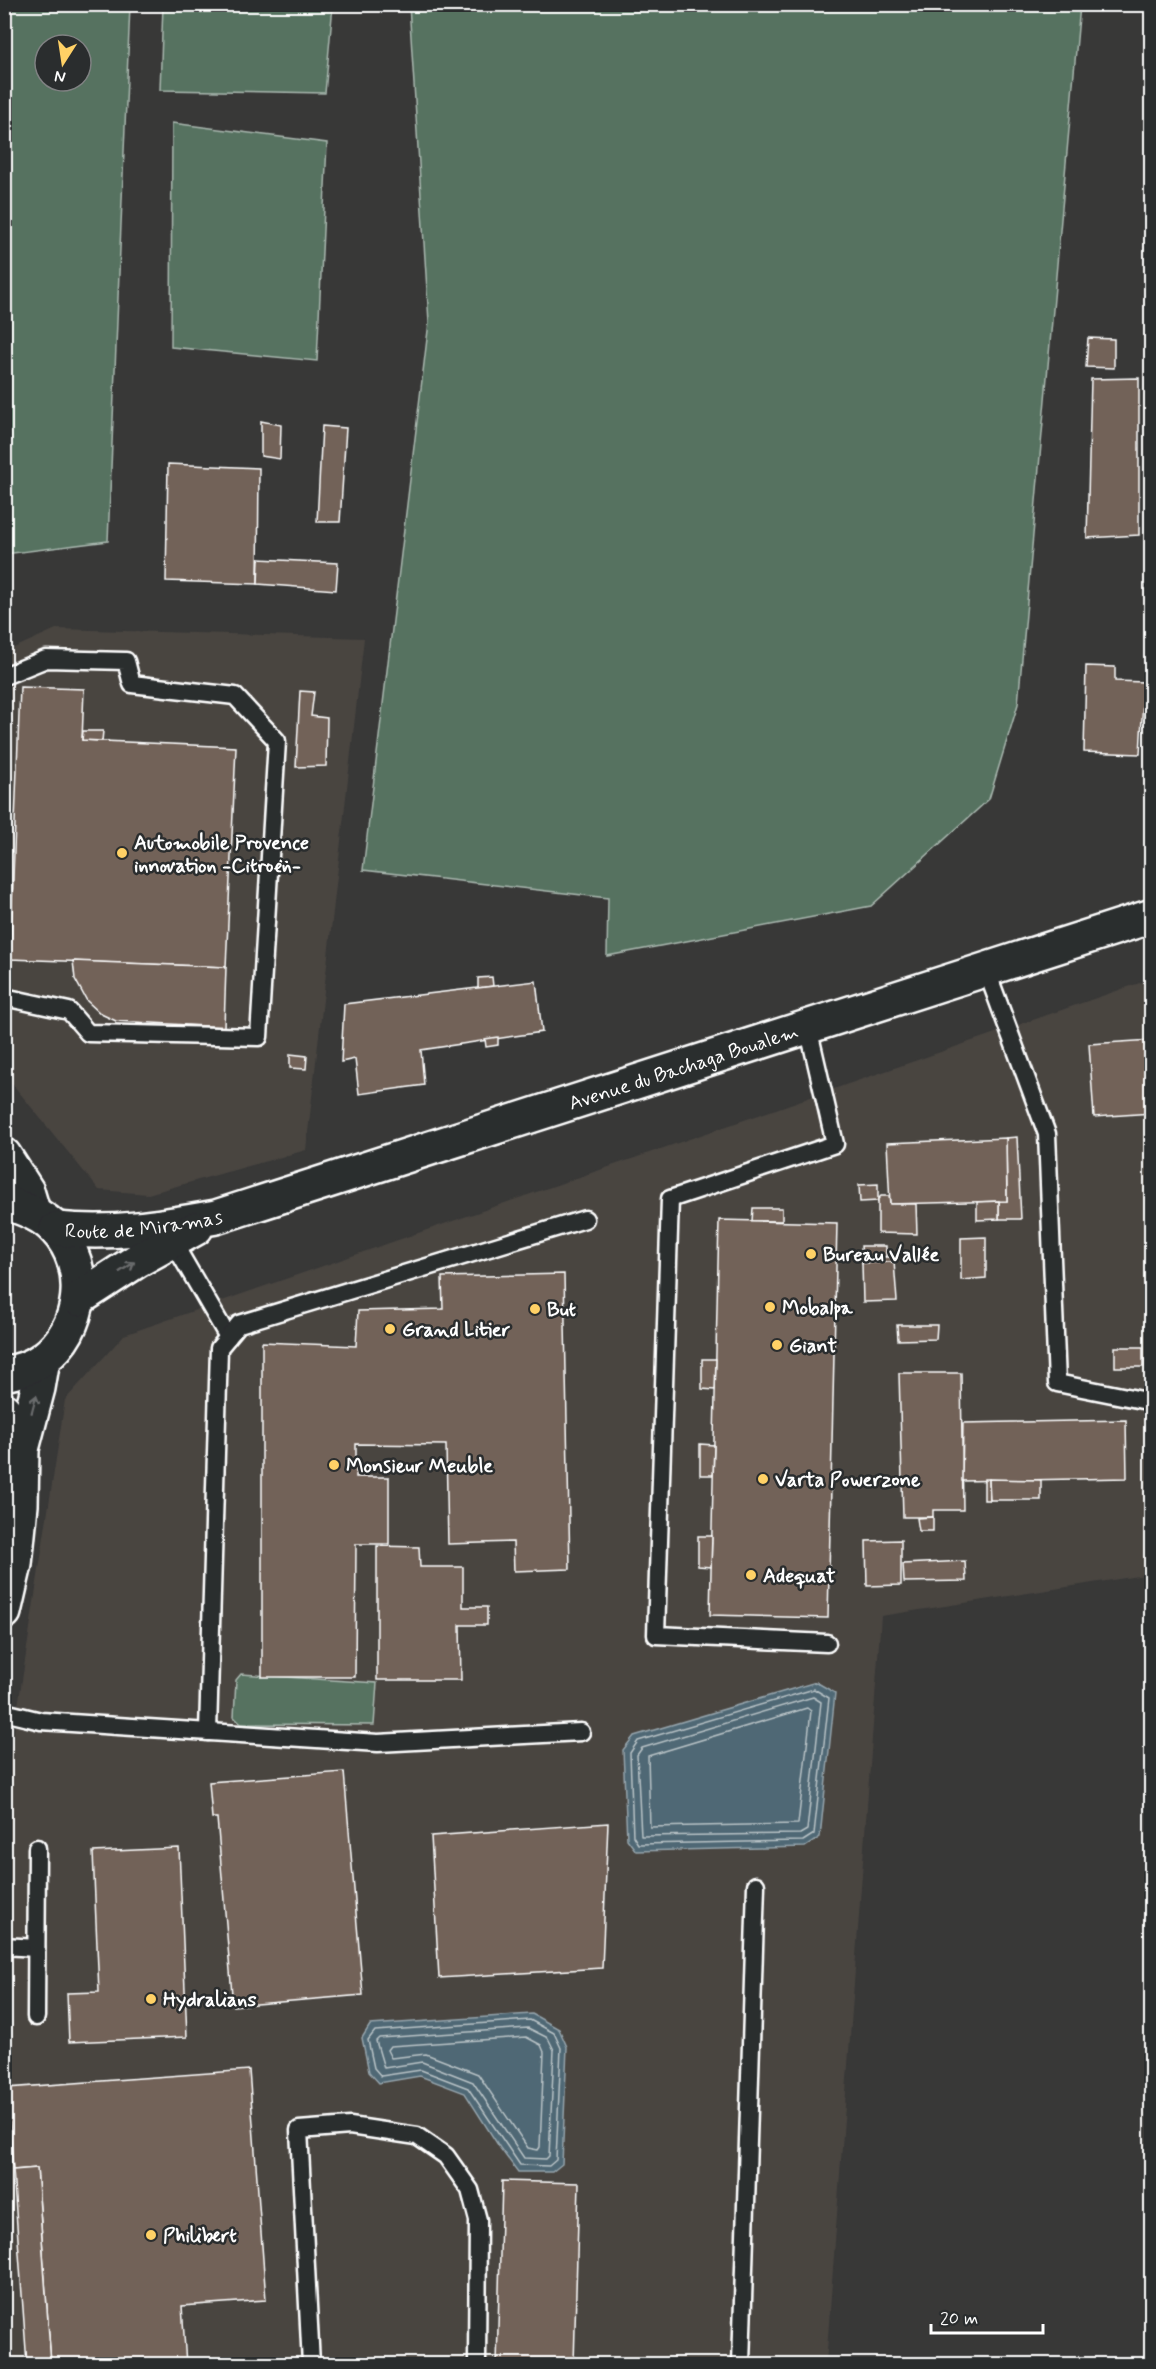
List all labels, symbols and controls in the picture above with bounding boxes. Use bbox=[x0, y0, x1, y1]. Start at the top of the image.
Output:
north arrow bbox=[33, 33, 93, 93]
text: N bbox=[53, 65, 68, 88]
place label: Automobile Provence innovation -Citroën- bbox=[134, 830, 309, 880]
marker: Automobile Provence innovation -Citroën- bbox=[115, 846, 129, 860]
street label: Avenue du Bachaga Boualem bbox=[566, 1019, 802, 1118]
street label: Route de Miramas bbox=[64, 1204, 226, 1246]
place label: Bureau Vallée bbox=[823, 1242, 940, 1269]
marker: Bureau Vallée bbox=[804, 1247, 818, 1261]
one-way arrow bbox=[119, 1261, 135, 1273]
place label: Mobalpa bbox=[782, 1295, 853, 1322]
place label: But bbox=[547, 1297, 577, 1324]
marker: Mobalpa bbox=[763, 1300, 777, 1314]
marker: But bbox=[528, 1302, 542, 1316]
place label: Grand Litier bbox=[402, 1317, 511, 1344]
marker: Grand Litier bbox=[383, 1322, 397, 1336]
place label: Giant bbox=[789, 1333, 837, 1360]
marker: Giant bbox=[770, 1338, 784, 1352]
one-way arrow bbox=[29, 1395, 40, 1414]
place label: Monsieur Meuble bbox=[346, 1453, 493, 1480]
marker: Monsieur Meuble bbox=[327, 1458, 341, 1472]
place label: Varta Powerzone bbox=[775, 1467, 921, 1494]
marker: Varta Powerzone bbox=[756, 1472, 770, 1486]
place label: Adequat bbox=[763, 1563, 836, 1590]
marker: Adequat bbox=[744, 1568, 758, 1582]
place label: Hydralians bbox=[163, 1987, 256, 2014]
marker: Hydralians bbox=[144, 1992, 158, 2006]
place label: Philibert bbox=[163, 2223, 237, 2250]
marker: Philibert bbox=[144, 2228, 158, 2242]
scale bar bbox=[931, 2297, 1044, 2335]
text: 20 m bbox=[940, 2307, 978, 2331]

